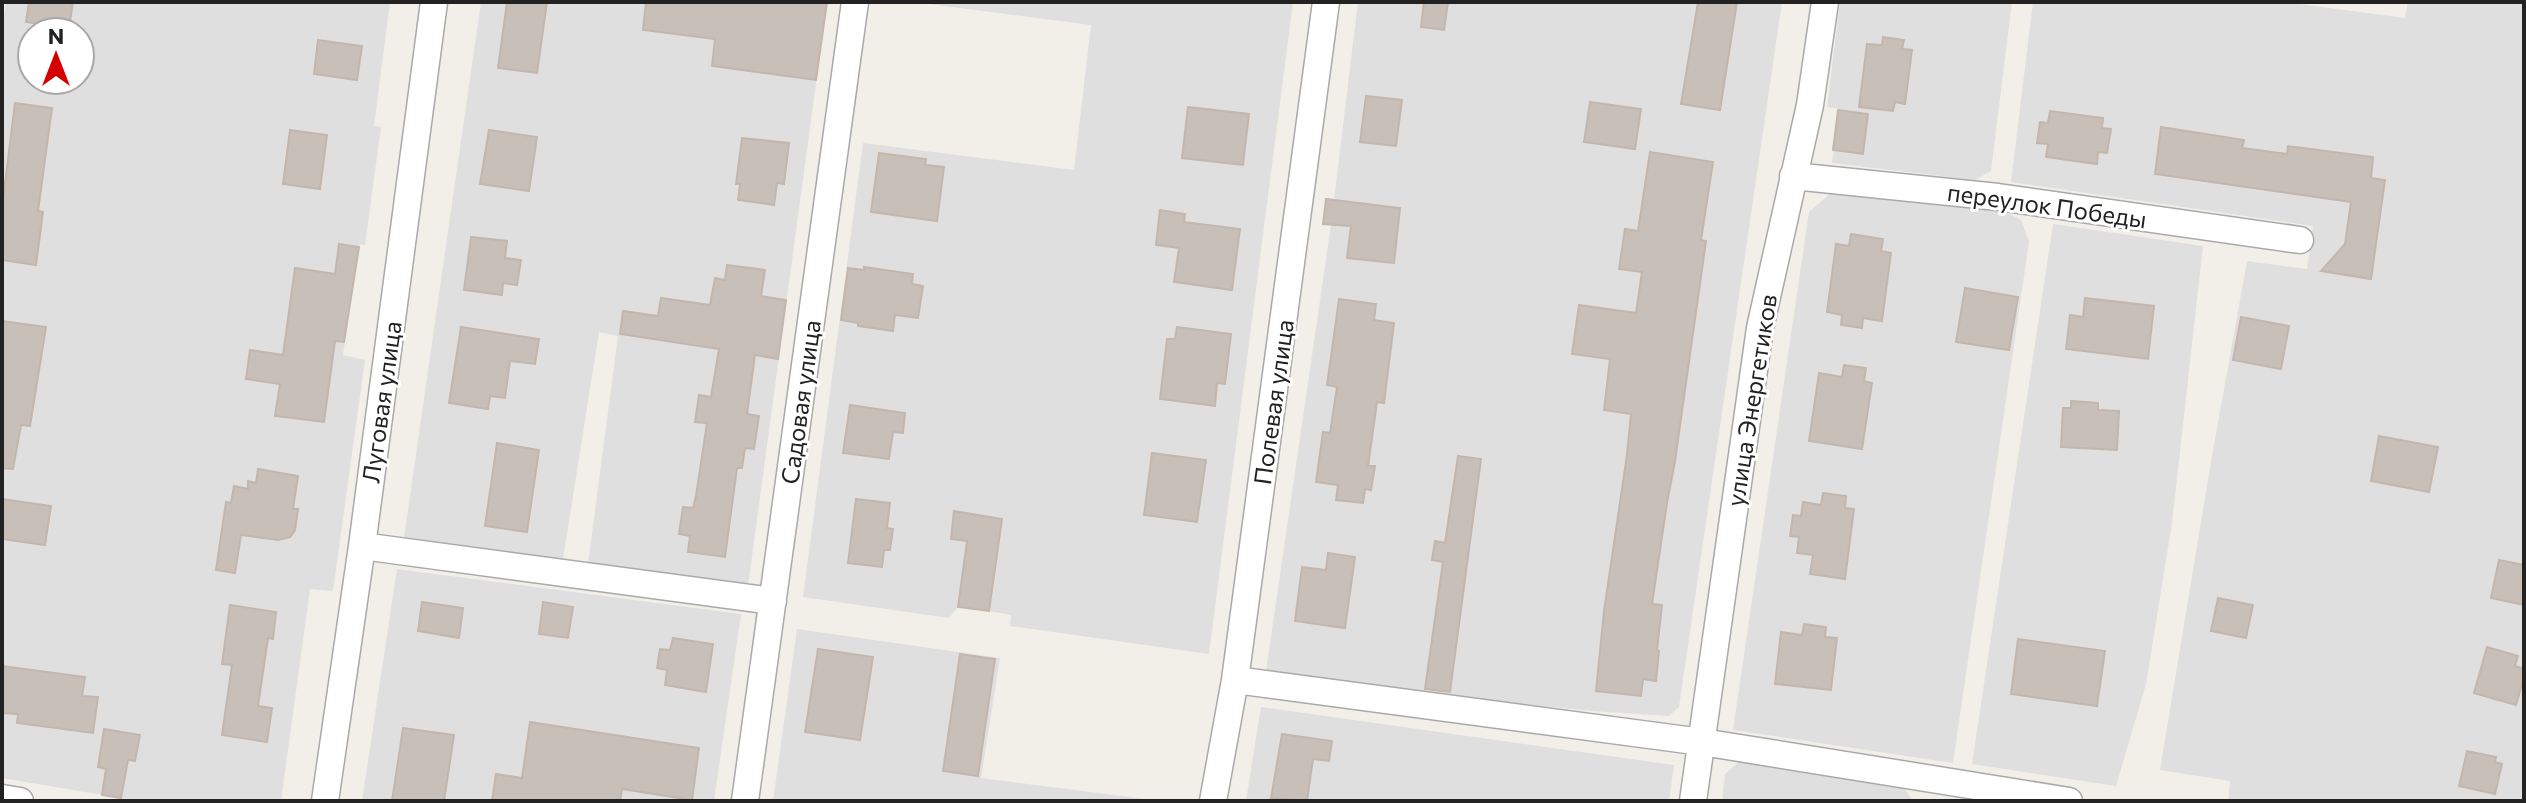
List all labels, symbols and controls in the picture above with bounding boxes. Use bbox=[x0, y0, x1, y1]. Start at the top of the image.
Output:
north arrow bbox=[16, 16, 96, 96]
text: N bbox=[48, 22, 64, 49]
street label: переулок Победы bbox=[1946, 177, 2148, 233]
street label: улица Энергетиков bbox=[1720, 292, 1782, 508]
street label: Полевая улица bbox=[1247, 317, 1299, 487]
street label: Садовая улица bbox=[774, 318, 826, 486]
street label: Луговая улица bbox=[355, 319, 407, 485]

